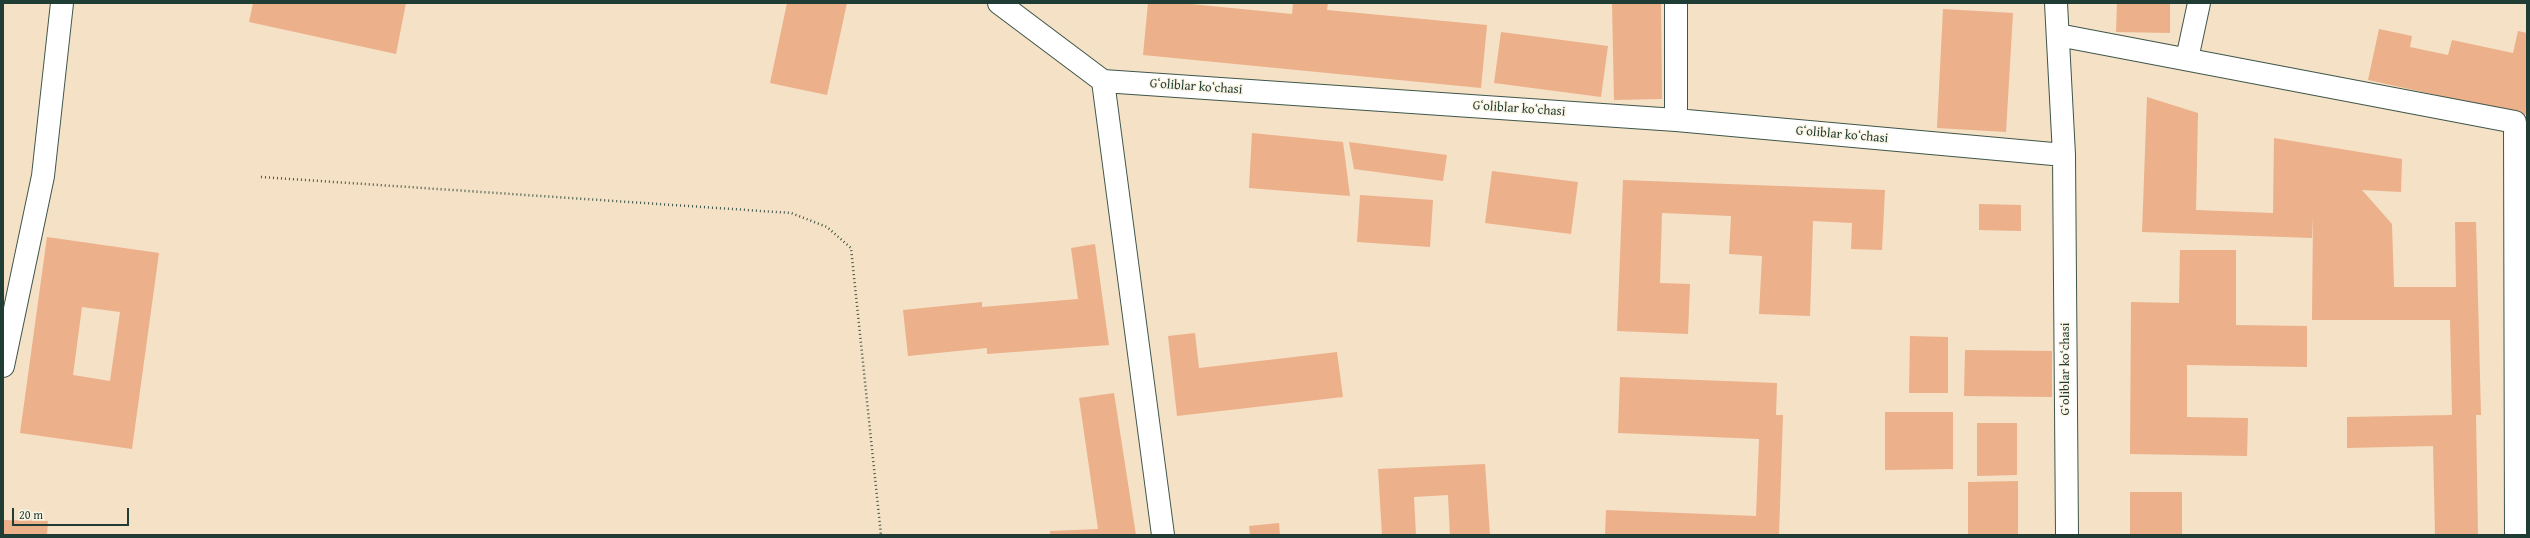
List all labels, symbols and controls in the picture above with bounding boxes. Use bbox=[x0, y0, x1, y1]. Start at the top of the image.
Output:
street label: Gʻoliblar koʻchasi bbox=[1149, 76, 1243, 98]
street label: Gʻoliblar koʻchasi bbox=[1472, 98, 1566, 120]
street label: Gʻoliblar koʻchasi bbox=[1795, 123, 1889, 147]
street label: Gʻoliblar koʻchasi bbox=[2058, 323, 2074, 415]
scale bar bbox=[14, 500, 131, 526]
text: 20 m bbox=[19, 506, 43, 523]

